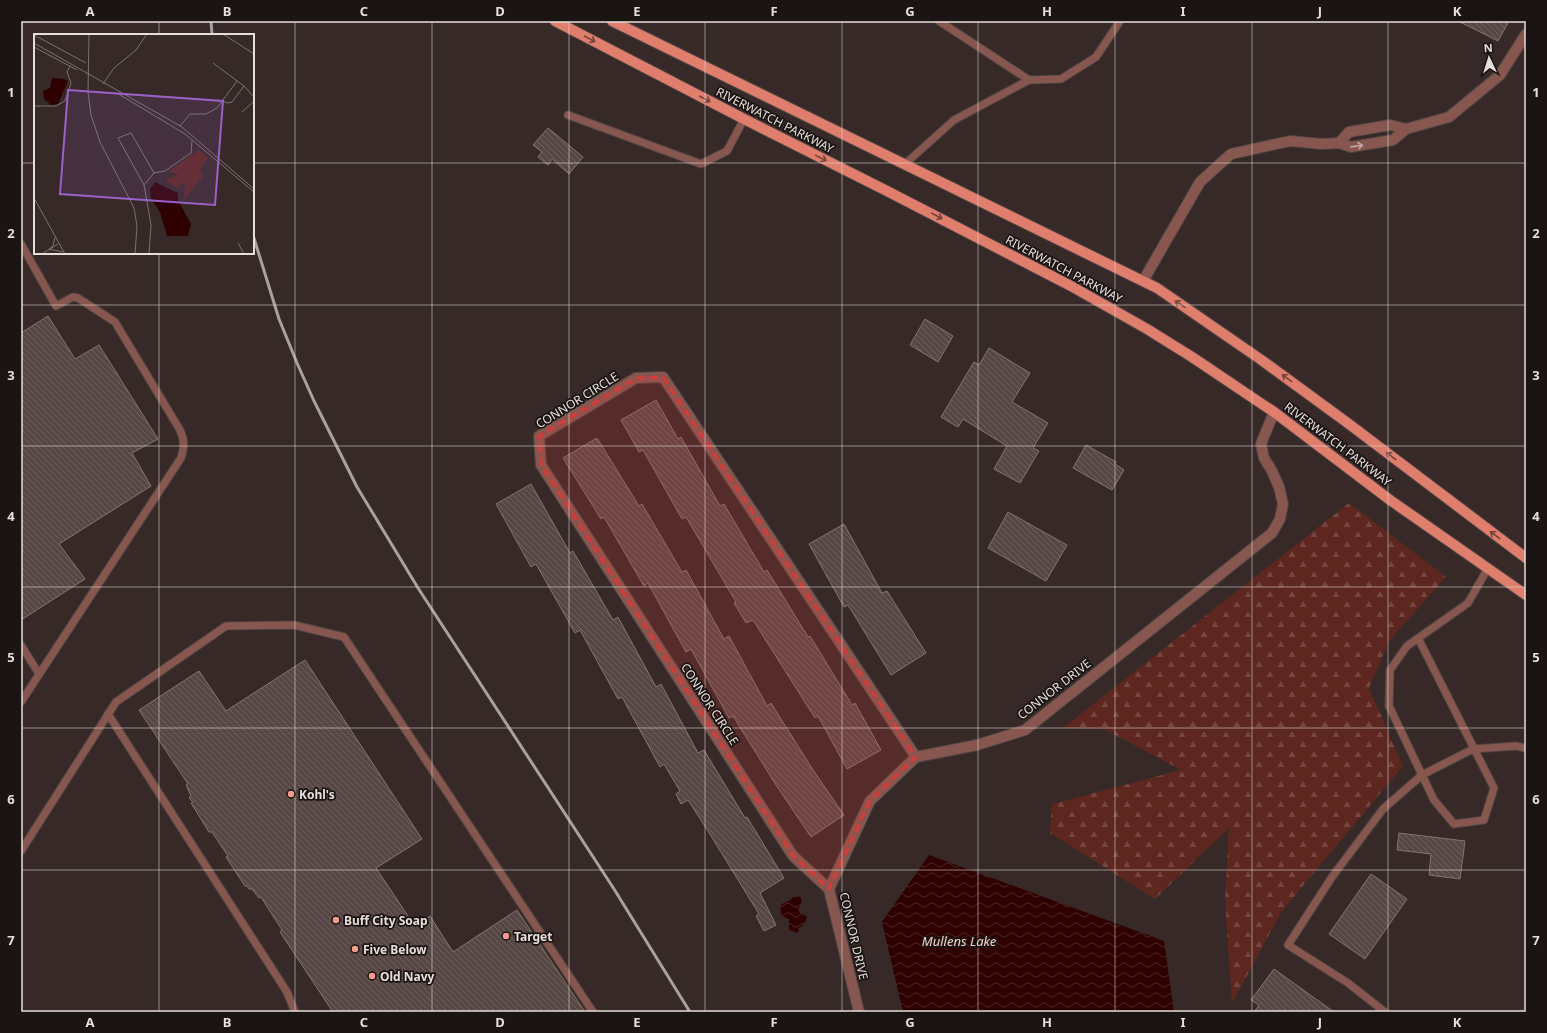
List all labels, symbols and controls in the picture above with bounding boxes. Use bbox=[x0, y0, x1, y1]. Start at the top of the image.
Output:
text: A bbox=[86, 2, 95, 20]
text: B bbox=[223, 2, 231, 20]
text: C bbox=[360, 2, 368, 20]
text: D bbox=[495, 2, 505, 20]
text: E bbox=[633, 2, 641, 20]
text: F bbox=[770, 2, 778, 20]
text: G bbox=[905, 2, 915, 20]
text: H bbox=[1042, 2, 1052, 20]
text: I bbox=[1180, 2, 1186, 20]
text: J bbox=[1317, 2, 1322, 20]
text: K bbox=[1453, 2, 1462, 20]
inset map bbox=[34, 34, 254, 254]
one-way arrow bbox=[583, 36, 595, 43]
north arrow bbox=[1469, 38, 1509, 78]
text: N bbox=[1483, 40, 1493, 55]
text: 1 bbox=[7, 83, 15, 101]
street label: RIVERWATCH PARKWAY bbox=[713, 83, 837, 157]
text: 1 bbox=[1532, 83, 1540, 101]
one-way arrow bbox=[699, 96, 711, 103]
one-way arrow bbox=[1350, 142, 1363, 150]
one-way arrow bbox=[815, 155, 827, 162]
one-way arrow bbox=[931, 213, 943, 221]
text: 2 bbox=[7, 224, 15, 242]
text: 2 bbox=[1532, 224, 1540, 242]
street label: RIVERWATCH PARKWAY bbox=[1003, 231, 1126, 307]
one-way arrow bbox=[1175, 300, 1186, 308]
text: 3 bbox=[7, 366, 15, 384]
text: 3 bbox=[1532, 366, 1540, 384]
street label: CONNOR CIRCLE bbox=[532, 368, 622, 432]
one-way arrow bbox=[1282, 374, 1293, 383]
street label: RIVERWATCH PARKWAY bbox=[1281, 398, 1395, 490]
one-way arrow bbox=[1386, 452, 1397, 461]
text: 4 bbox=[7, 507, 15, 525]
text: 4 bbox=[1532, 507, 1540, 525]
one-way arrow bbox=[1489, 530, 1500, 539]
text: 5 bbox=[7, 648, 15, 666]
text: 5 bbox=[1532, 648, 1540, 666]
street label: CONNOR DRIVE bbox=[1014, 655, 1094, 723]
street label: CONNOR CIRCLE bbox=[677, 660, 743, 748]
place label: Kohl's bbox=[299, 786, 335, 803]
marker: Kohl's bbox=[286, 789, 296, 799]
text: 6 bbox=[7, 790, 15, 808]
text: 6 bbox=[1532, 790, 1540, 808]
street label: CONNOR DRIVE bbox=[836, 891, 872, 981]
place label: Buff City Soap bbox=[344, 912, 428, 929]
marker: Buff City Soap bbox=[331, 915, 341, 925]
place label: Target bbox=[514, 928, 552, 945]
text: 7 bbox=[7, 931, 15, 949]
marker: Target bbox=[501, 931, 511, 941]
text: 7 bbox=[1532, 931, 1540, 949]
water label: Mullens Lake bbox=[922, 932, 997, 950]
place label: Five Below bbox=[363, 941, 427, 958]
marker: Five Below bbox=[350, 944, 360, 954]
place label: Old Navy bbox=[380, 968, 435, 985]
marker: Old Navy bbox=[367, 971, 377, 981]
text: A bbox=[86, 1013, 95, 1031]
text: B bbox=[223, 1013, 231, 1031]
text: C bbox=[360, 1013, 368, 1031]
text: D bbox=[495, 1013, 505, 1031]
text: E bbox=[633, 1013, 641, 1031]
text: F bbox=[770, 1013, 778, 1031]
text: G bbox=[905, 1013, 915, 1031]
text: H bbox=[1042, 1013, 1052, 1031]
text: I bbox=[1180, 1013, 1186, 1031]
text: J bbox=[1317, 1013, 1322, 1031]
text: K bbox=[1453, 1013, 1462, 1031]

